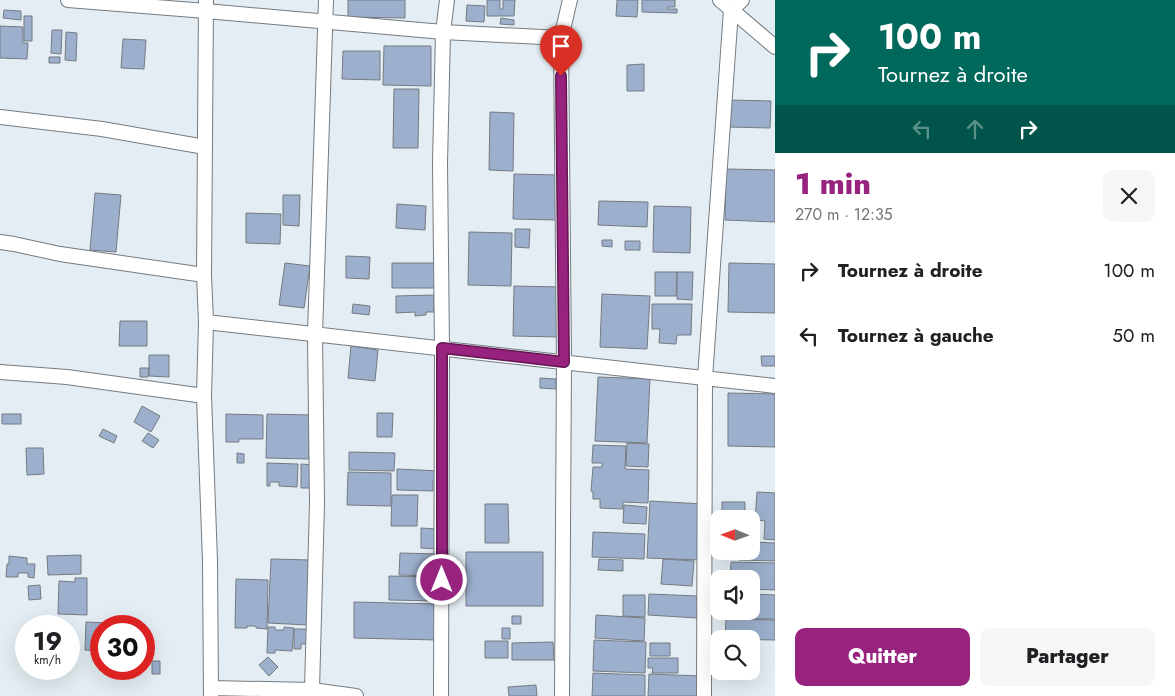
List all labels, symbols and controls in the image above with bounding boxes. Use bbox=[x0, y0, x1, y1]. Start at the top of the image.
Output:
text: 100 m bbox=[878, 12, 981, 62]
icon: right bbox=[795, 20, 860, 85]
pin bbox=[540, 25, 582, 76]
icon: arrive bbox=[547, 32, 575, 60]
text: Tournez à droite bbox=[878, 58, 1028, 90]
icon: left bbox=[908, 115, 936, 143]
icon: ahead bbox=[961, 115, 989, 143]
icon: right bbox=[1014, 115, 1042, 143]
text: 1 min bbox=[795, 162, 871, 205]
button: close bbox=[1103, 170, 1155, 222]
text: 270 m · 12:35 bbox=[795, 203, 893, 226]
icon: right bbox=[795, 257, 823, 285]
text: Tournez à droite bbox=[838, 257, 983, 284]
text: 100 m bbox=[1103, 257, 1155, 284]
icon: left bbox=[795, 322, 823, 350]
text: Tournez à gauche bbox=[838, 322, 994, 349]
text: 50 m bbox=[1112, 322, 1155, 349]
north arrow bbox=[710, 510, 760, 560]
map controls bbox=[710, 510, 760, 680]
position arrow bbox=[415, 553, 467, 605]
button: sound bbox=[710, 570, 760, 620]
speed limit sign: 30 bbox=[90, 615, 155, 680]
text: 19 bbox=[33, 623, 62, 659]
button: Quitter bbox=[795, 628, 970, 686]
button: Partager bbox=[980, 628, 1155, 686]
button: search bbox=[710, 630, 760, 680]
text: km/h bbox=[34, 651, 61, 669]

